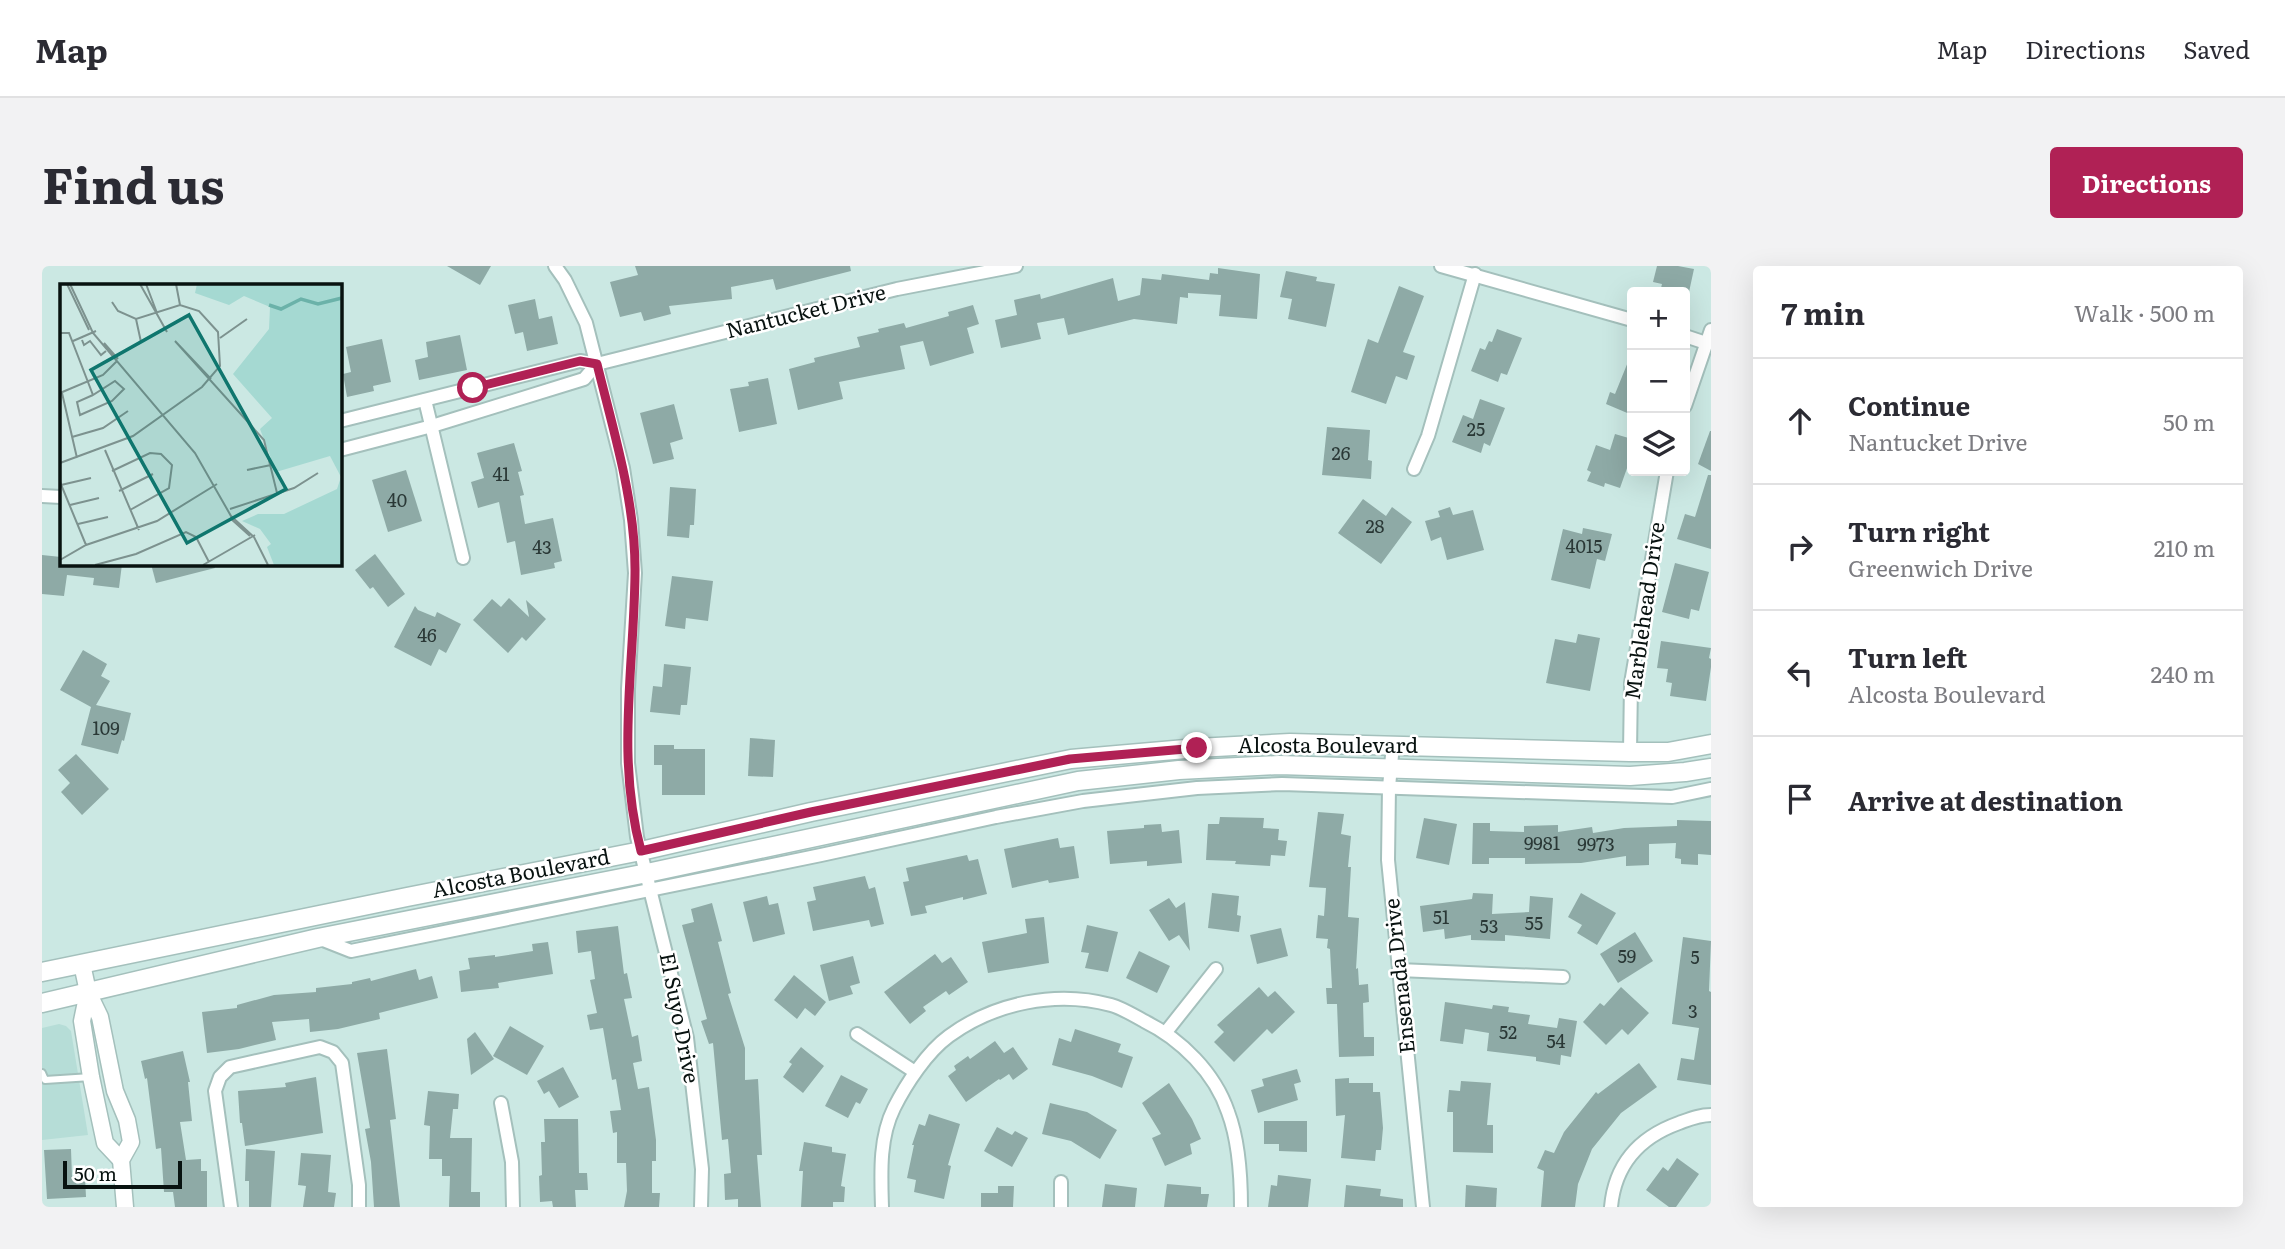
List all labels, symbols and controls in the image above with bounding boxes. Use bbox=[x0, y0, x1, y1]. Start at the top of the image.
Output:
text: Map bbox=[35, 24, 108, 73]
text: Map bbox=[1936, 31, 1987, 66]
text: Directions bbox=[2025, 31, 2145, 66]
text: Saved bbox=[2183, 31, 2250, 66]
text: Find us bbox=[42, 146, 225, 219]
button: Directions bbox=[2050, 147, 2243, 218]
street label: Nantucket Drive bbox=[722, 275, 889, 344]
inset map bbox=[60, 284, 341, 565]
map controls bbox=[1627, 287, 1690, 476]
button: + bbox=[1627, 287, 1690, 350]
text: 7 min bbox=[1781, 290, 1865, 334]
text: Walk · 500 m bbox=[2074, 295, 2215, 329]
button: − bbox=[1627, 350, 1690, 413]
route start bbox=[457, 372, 488, 403]
text: Continue bbox=[1848, 385, 1970, 424]
icon: ahead bbox=[1781, 402, 1819, 440]
text: 50 m bbox=[2163, 404, 2215, 438]
button: layers bbox=[1627, 413, 1690, 476]
house number: 25 bbox=[1467, 415, 1485, 442]
text: Nantucket Drive bbox=[1848, 424, 2027, 458]
house number: 26 bbox=[1332, 439, 1351, 466]
house number: 41 bbox=[492, 460, 510, 487]
house number: 40 bbox=[387, 486, 407, 513]
text: Turn right bbox=[1848, 511, 1990, 550]
house number: 28 bbox=[1365, 512, 1385, 539]
street label: Marblehead Drive bbox=[1615, 520, 1670, 702]
icon: right bbox=[1781, 528, 1819, 566]
text: 210 m bbox=[2154, 530, 2215, 564]
house number: 4015 bbox=[1566, 532, 1602, 559]
house number: 43 bbox=[532, 533, 552, 560]
text: Greenwich Drive bbox=[1848, 550, 2033, 584]
house number: 46 bbox=[417, 621, 437, 648]
text: Turn left bbox=[1848, 637, 1967, 676]
icon: left bbox=[1781, 654, 1819, 692]
text: 240 m bbox=[2150, 656, 2215, 690]
text: Alcosta Boulevard bbox=[1848, 676, 2045, 710]
house number: 109 bbox=[92, 714, 120, 741]
street label: Alcosta Boulevard bbox=[1238, 728, 1418, 759]
route end bbox=[1181, 732, 1212, 763]
icon: arrive bbox=[1781, 780, 1819, 818]
text: Arrive at destination bbox=[1848, 780, 2123, 819]
house number: 9981 bbox=[1524, 829, 1560, 856]
house number: 9973 bbox=[1577, 830, 1615, 857]
street label: Alcosta Boulevard bbox=[429, 839, 612, 904]
street label: Ensenada Drive bbox=[1374, 897, 1421, 1055]
house number: 51 bbox=[1433, 903, 1449, 930]
house number: 55 bbox=[1525, 909, 1543, 936]
house number: 53 bbox=[1480, 912, 1498, 939]
house number: 59 bbox=[1618, 942, 1636, 969]
house number: 5 bbox=[1690, 943, 1700, 970]
street label: El Suyo Drive bbox=[654, 949, 709, 1086]
house number: 3 bbox=[1688, 997, 1698, 1024]
house number: 52 bbox=[1499, 1018, 1517, 1045]
house number: 54 bbox=[1546, 1027, 1566, 1054]
scale bar bbox=[63, 1158, 182, 1190]
text: 50 m bbox=[74, 1159, 117, 1187]

